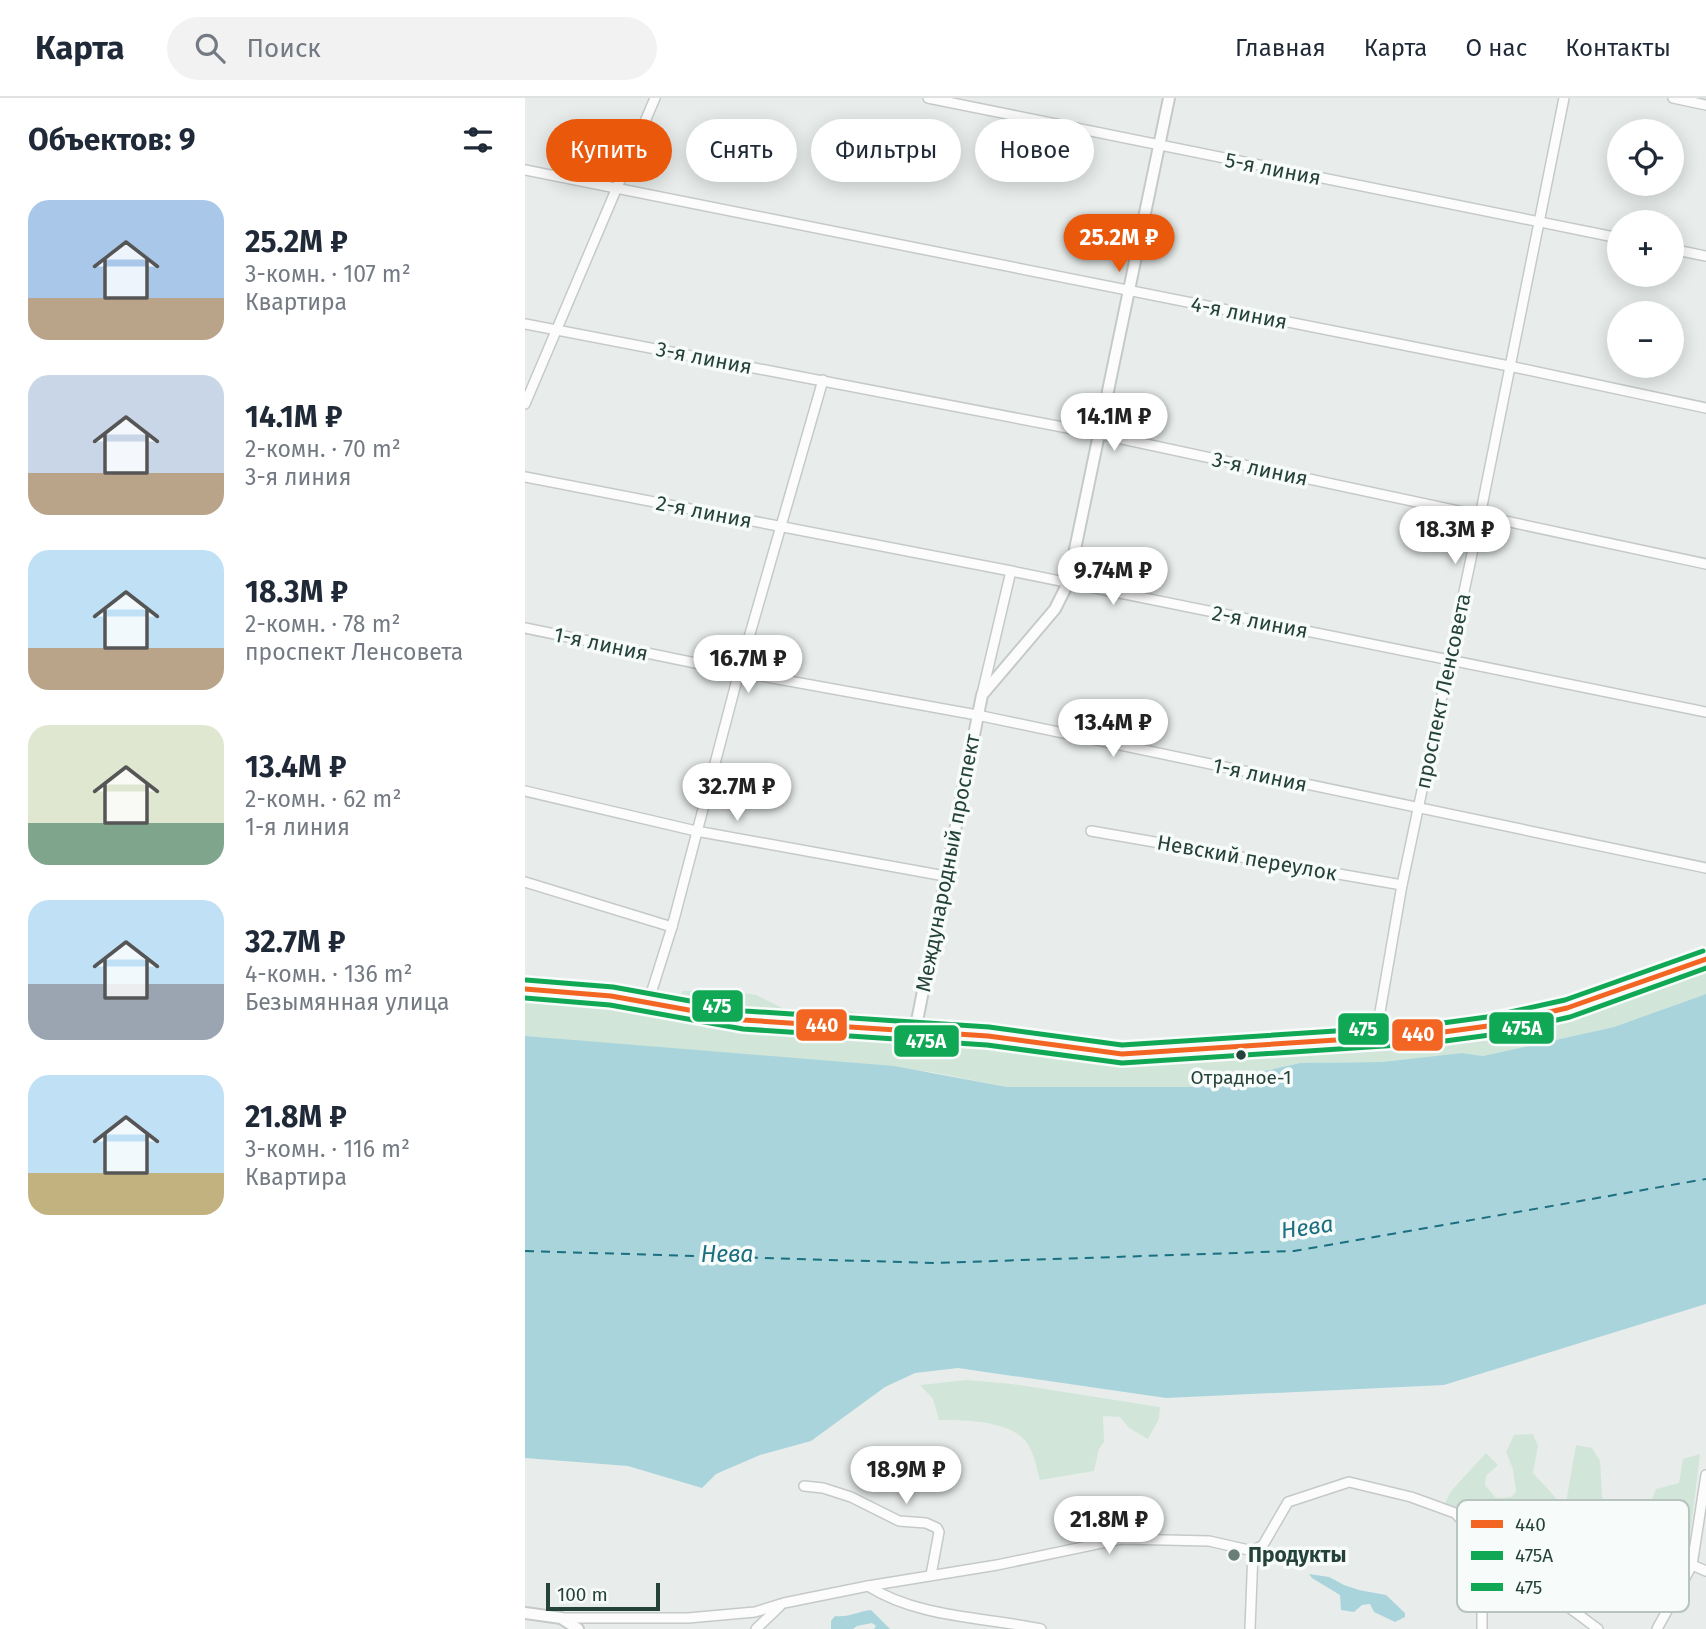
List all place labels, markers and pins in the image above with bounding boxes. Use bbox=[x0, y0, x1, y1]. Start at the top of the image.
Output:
pin: 25.2M ₽ bbox=[1054, 214, 1184, 274]
pin: 14.1M ₽ bbox=[1049, 394, 1179, 453]
pin: 18.3M ₽ bbox=[1390, 506, 1520, 566]
pin: 9.74M ₽ bbox=[1048, 547, 1178, 607]
pin: 16.7M ₽ bbox=[683, 636, 813, 695]
pin: 13.4M ₽ bbox=[1048, 700, 1178, 759]
pin: 32.7M ₽ bbox=[672, 764, 802, 823]
marker: Отрадное-1 bbox=[1234, 1048, 1248, 1062]
place label: Отрадное-1 bbox=[1190, 1066, 1292, 1089]
pin: 18.9M ₽ bbox=[841, 1446, 971, 1506]
pin: 21.8M ₽ bbox=[1044, 1496, 1174, 1556]
place label: Продукты bbox=[1248, 1542, 1346, 1568]
marker: Продукты bbox=[1226, 1547, 1242, 1563]

